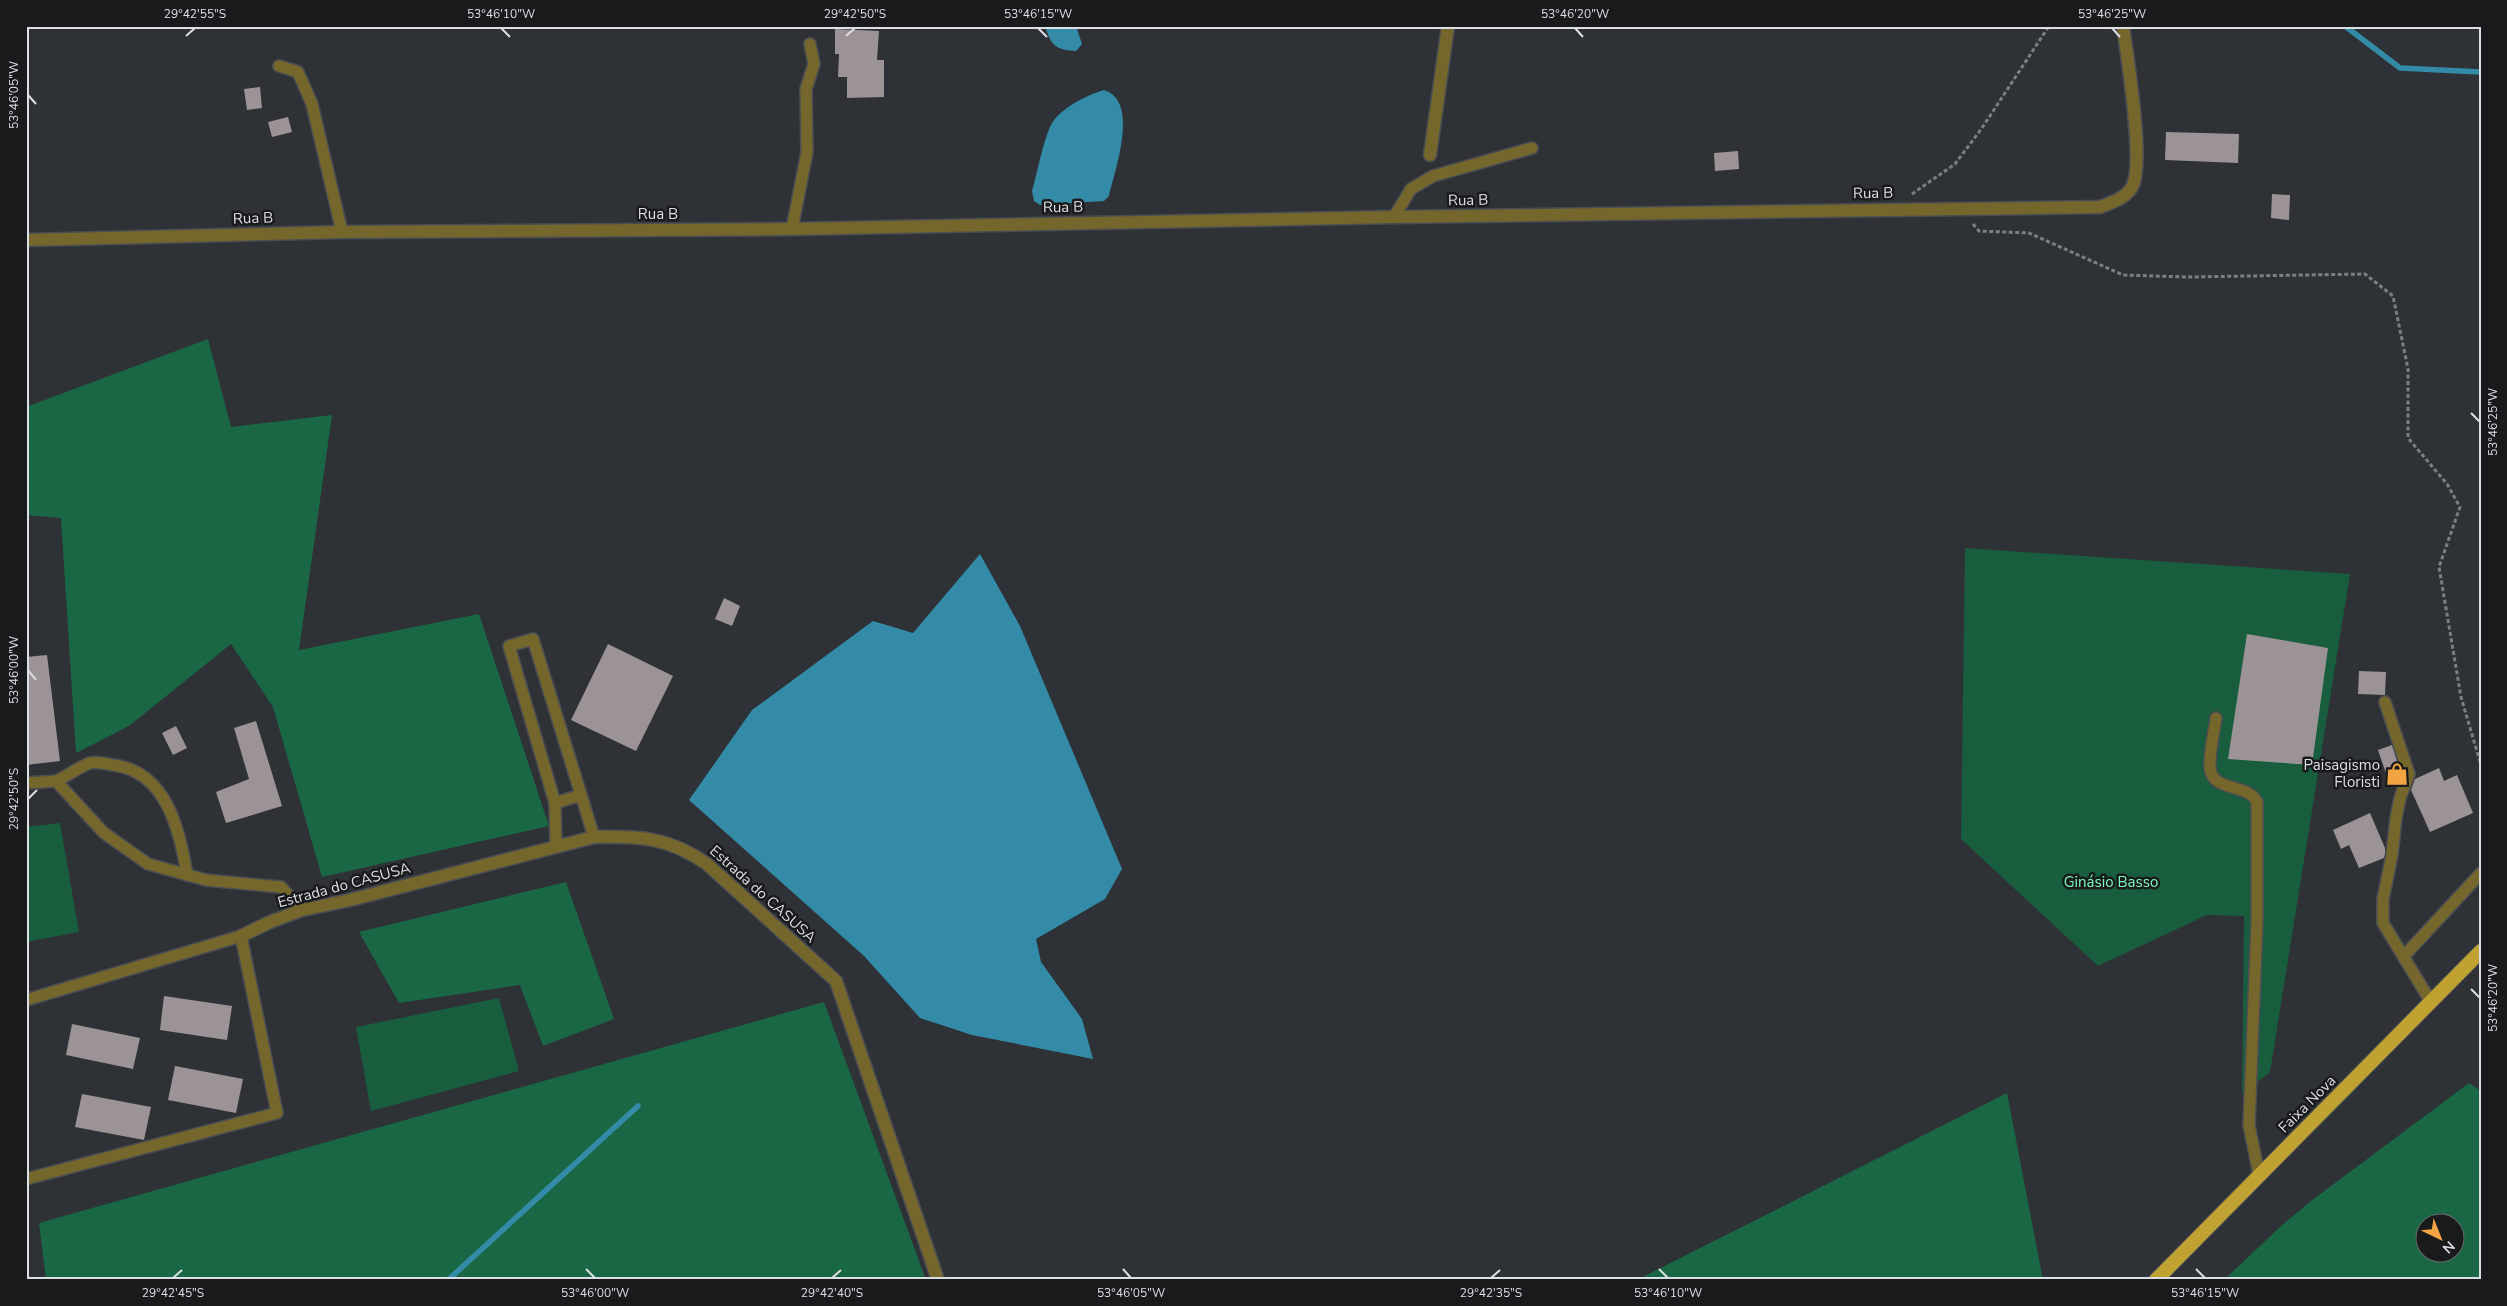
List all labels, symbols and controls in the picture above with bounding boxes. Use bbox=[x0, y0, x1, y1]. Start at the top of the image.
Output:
text: 29°42'55"S bbox=[164, 6, 226, 22]
text: 53°46'10"W bbox=[467, 6, 535, 22]
text: 29°42'50"S bbox=[824, 6, 886, 22]
text: 53°46'15"W bbox=[1004, 6, 1072, 22]
text: 53°46'20"W bbox=[1541, 6, 1609, 22]
text: 53°46'25"W bbox=[2078, 6, 2146, 22]
text: 53°46'05"W bbox=[6, 61, 22, 129]
street label: Rua B bbox=[1853, 183, 1893, 203]
street label: Rua B bbox=[1448, 190, 1488, 210]
street label: Rua B bbox=[1043, 197, 1083, 217]
street label: Rua B bbox=[638, 204, 678, 224]
street label: Rua B bbox=[232, 207, 274, 229]
text: 53°46'25"W bbox=[2485, 388, 2501, 456]
text: 53°46'00"W bbox=[6, 636, 22, 704]
place label: Paisagismo Floristi bbox=[2304, 755, 2380, 792]
shop icon: Paisagismo Floristi bbox=[2384, 761, 2410, 787]
text: 29°42'50"S bbox=[6, 768, 22, 830]
street label: Estrada do CASUSA bbox=[706, 841, 821, 947]
street label: Estrada do CASUSA bbox=[275, 858, 413, 912]
park label: Ginásio Basso bbox=[2064, 872, 2158, 892]
text: 53°46'20"W bbox=[2485, 964, 2501, 1032]
street label: Faixa Nova bbox=[2274, 1071, 2340, 1137]
north arrow bbox=[2414, 1214, 2464, 1264]
text: N bbox=[2438, 1237, 2459, 1258]
text: 29°42'45"S bbox=[142, 1285, 204, 1301]
text: 53°46'00"W bbox=[561, 1285, 629, 1301]
text: 29°42'40"S bbox=[801, 1285, 863, 1301]
text: 53°46'05"W bbox=[1097, 1285, 1165, 1301]
text: 29°42'35"S bbox=[1460, 1285, 1522, 1301]
text: 53°46'10"W bbox=[1634, 1285, 1702, 1301]
text: 53°46'15"W bbox=[2171, 1285, 2239, 1301]

